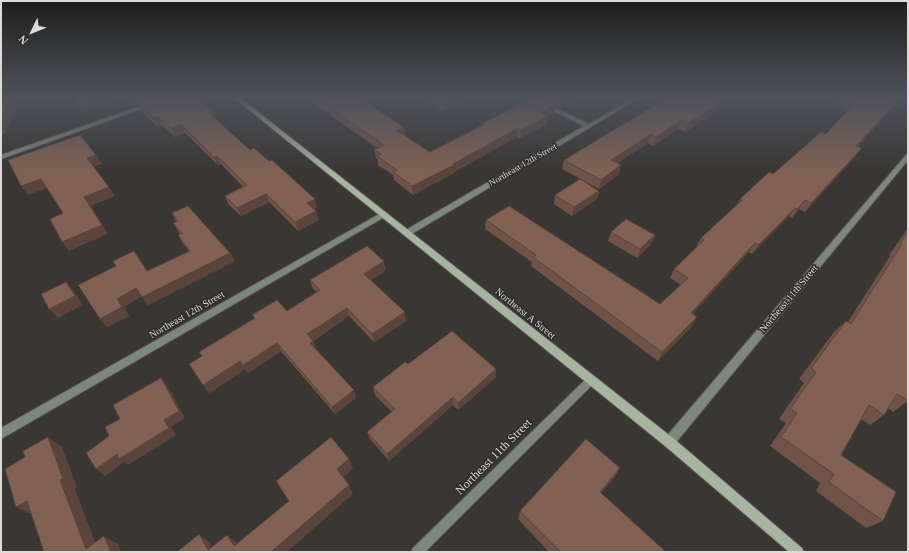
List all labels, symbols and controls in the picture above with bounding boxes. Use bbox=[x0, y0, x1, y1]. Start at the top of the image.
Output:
north arrow bbox=[12, 12, 52, 52]
text: N bbox=[16, 33, 30, 47]
street label: Northeast 12th Street bbox=[487, 141, 559, 189]
street label: Northeast 11th Street bbox=[757, 263, 821, 335]
street label: Northeast A Street bbox=[492, 286, 558, 342]
street label: Northeast 12th Street bbox=[147, 289, 227, 341]
street label: Northeast 11th Street bbox=[453, 416, 535, 498]

